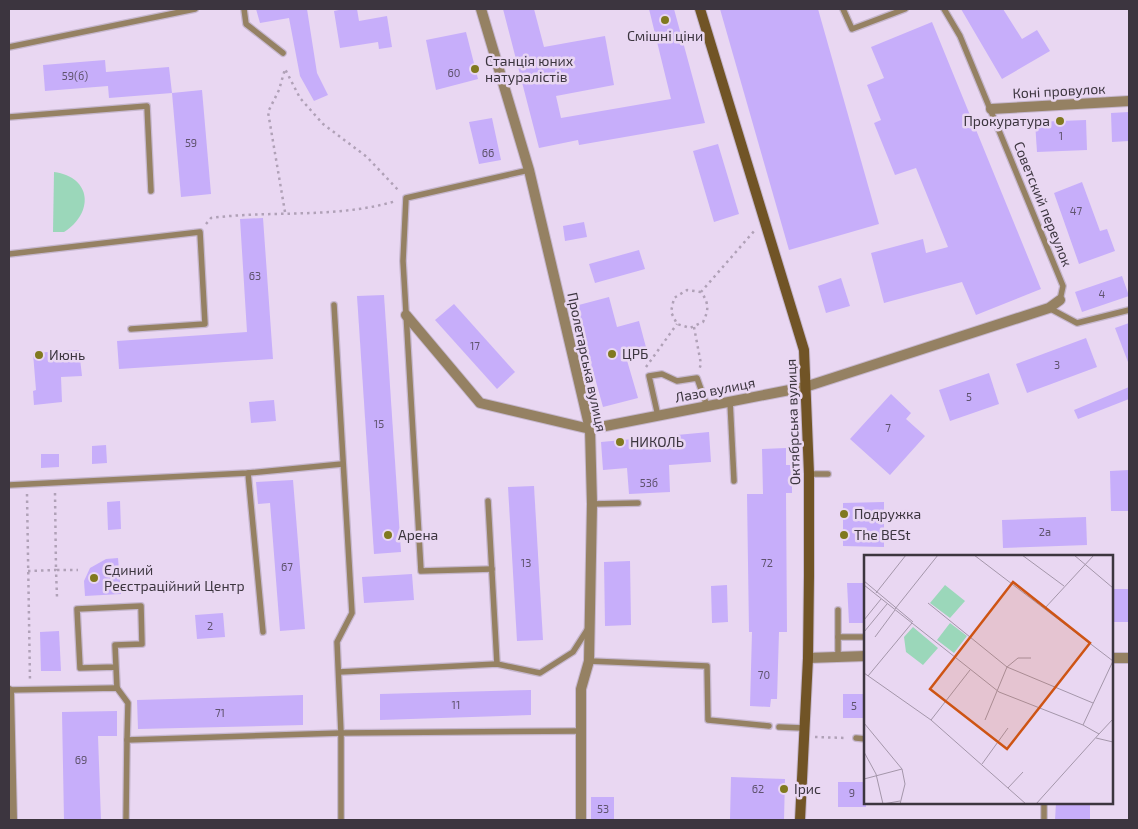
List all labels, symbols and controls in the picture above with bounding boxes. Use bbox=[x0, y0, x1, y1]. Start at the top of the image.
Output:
marker: Смішні ціни bbox=[659, 14, 671, 26]
place label: Смішні ціни bbox=[627, 27, 703, 44]
place label: Станція юних натуралістів bbox=[485, 52, 574, 85]
marker: Станція юних натуралістів bbox=[469, 63, 481, 75]
house number: 60 bbox=[448, 66, 460, 79]
house number: 59(б) bbox=[62, 69, 88, 82]
street label: Коні провулок bbox=[1012, 80, 1106, 101]
place label: Прокуратура bbox=[963, 112, 1050, 129]
marker: Прокуратура bbox=[1054, 115, 1066, 127]
house number: 1 bbox=[1059, 129, 1063, 142]
house number: 59 bbox=[185, 136, 197, 149]
street label: Советский переулок bbox=[1011, 139, 1076, 269]
house number: 66 bbox=[482, 146, 494, 159]
house number: 47 bbox=[1070, 204, 1083, 217]
house number: 63 bbox=[249, 269, 261, 282]
house number: 4 bbox=[1099, 287, 1106, 300]
street label: Пролетарська вулиця bbox=[564, 290, 611, 433]
house number: 17 bbox=[470, 339, 480, 352]
place label: ЦРБ bbox=[622, 345, 648, 362]
place label: Июнь bbox=[49, 346, 85, 363]
marker: ЦРБ bbox=[606, 348, 618, 360]
marker: Июнь bbox=[33, 349, 45, 361]
street label: Октябрська вулиця bbox=[782, 358, 803, 486]
house number: 3 bbox=[1054, 358, 1060, 371]
street label: Лазо вулиця bbox=[673, 373, 757, 406]
house number: 5 bbox=[966, 390, 972, 403]
house number: 15 bbox=[374, 417, 384, 430]
house number: 7 bbox=[885, 421, 891, 434]
place label: НИКОЛЬ bbox=[630, 433, 684, 450]
marker: НИКОЛЬ bbox=[614, 436, 626, 448]
house number: 53б bbox=[640, 476, 658, 489]
place label: Подружка bbox=[854, 505, 921, 522]
marker: Подружка bbox=[838, 508, 850, 520]
house number: 2а bbox=[1039, 525, 1051, 538]
place label: Арена bbox=[398, 526, 438, 543]
place label: The BESt bbox=[854, 526, 911, 543]
marker: Арена bbox=[382, 529, 394, 541]
marker: The BESt bbox=[838, 529, 850, 541]
inset map bbox=[864, 555, 1113, 804]
house number: 13 bbox=[521, 556, 531, 569]
house number: 72 bbox=[761, 556, 773, 569]
house number: 67 bbox=[281, 560, 293, 573]
place label: Єдиний Реєстраційний Центр bbox=[104, 561, 245, 594]
marker: Єдиний Реєстраційний Центр bbox=[88, 572, 100, 584]
house number: 2 bbox=[207, 619, 213, 632]
house number: 70 bbox=[758, 668, 770, 681]
house number: 11 bbox=[452, 698, 460, 711]
house number: 5 bbox=[851, 699, 857, 712]
house number: 71 bbox=[215, 706, 225, 719]
house number: 69 bbox=[75, 753, 87, 766]
place label: Ірис bbox=[794, 780, 821, 797]
house number: 62 bbox=[752, 782, 764, 795]
marker: Ірис bbox=[778, 783, 790, 795]
house number: 9 bbox=[849, 786, 855, 799]
house number: 53 bbox=[597, 802, 609, 815]

